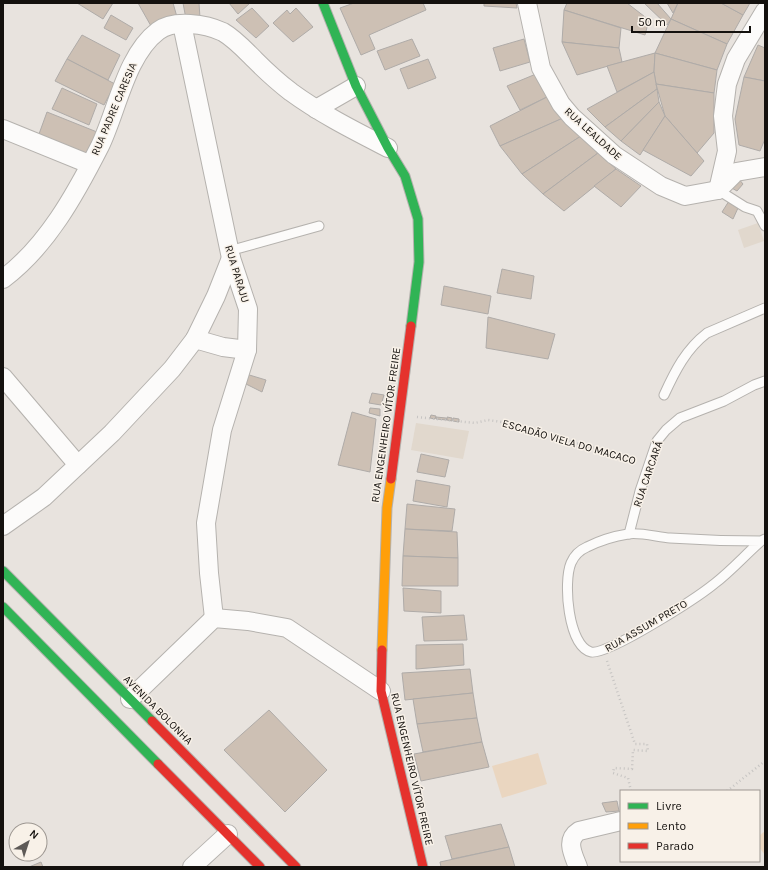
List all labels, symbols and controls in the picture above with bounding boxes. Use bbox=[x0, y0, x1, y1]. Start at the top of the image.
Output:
scale bar bbox=[632, 8, 750, 34]
text: 50 m bbox=[638, 15, 666, 29]
street label: RUA PADRE CARESIA bbox=[89, 60, 140, 157]
street label: RUA LEALDADE bbox=[562, 105, 624, 163]
street label: RUA PARAJU bbox=[222, 244, 252, 304]
street label: RUA ENGENHEIRO VÍTOR FREIRE bbox=[367, 346, 403, 503]
street label: ESCADÃO VIELA DO MACACO bbox=[501, 417, 637, 467]
street label: RUA CARCARÁ bbox=[629, 438, 666, 509]
street label: RUA ASSUM PRETO bbox=[602, 597, 690, 655]
street label: AVENIDA BOLONHA bbox=[121, 673, 196, 748]
street label: RUA ENGENHEIRO VÍTOR FREIRE bbox=[388, 691, 438, 847]
legend bbox=[620, 790, 760, 862]
text: Livre bbox=[656, 799, 682, 813]
text: Lento bbox=[656, 819, 686, 833]
north arrow bbox=[8, 822, 48, 862]
text: N bbox=[27, 827, 41, 842]
text: Parado bbox=[656, 839, 694, 853]

